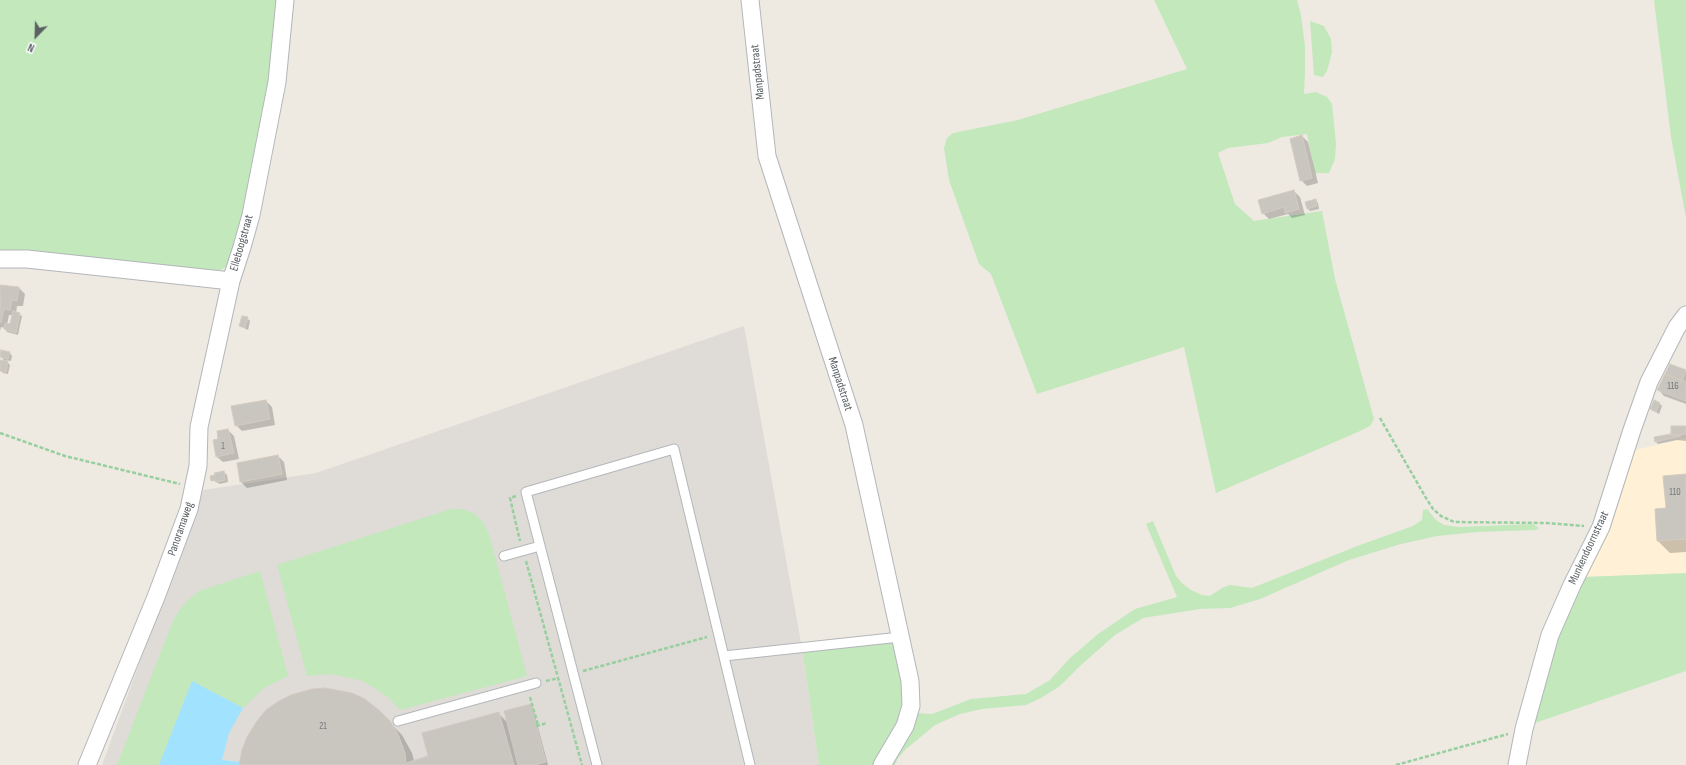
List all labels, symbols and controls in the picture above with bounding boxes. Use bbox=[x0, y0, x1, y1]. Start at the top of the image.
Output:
north arrow bbox=[16, 16, 56, 56]
text: N bbox=[26, 40, 36, 55]
street label: Manpadstraat bbox=[748, 44, 768, 100]
street label: Elleboogstraat bbox=[227, 213, 257, 273]
street label: Manpadstraat bbox=[825, 355, 855, 413]
house number: 116 bbox=[1667, 380, 1679, 392]
house number: 1 bbox=[221, 440, 225, 452]
house number: 110 bbox=[1669, 486, 1681, 498]
street label: Panoramaweg bbox=[165, 500, 197, 558]
street label: Munkendoornstraat bbox=[1566, 509, 1612, 587]
house number: 21 bbox=[319, 720, 327, 732]

